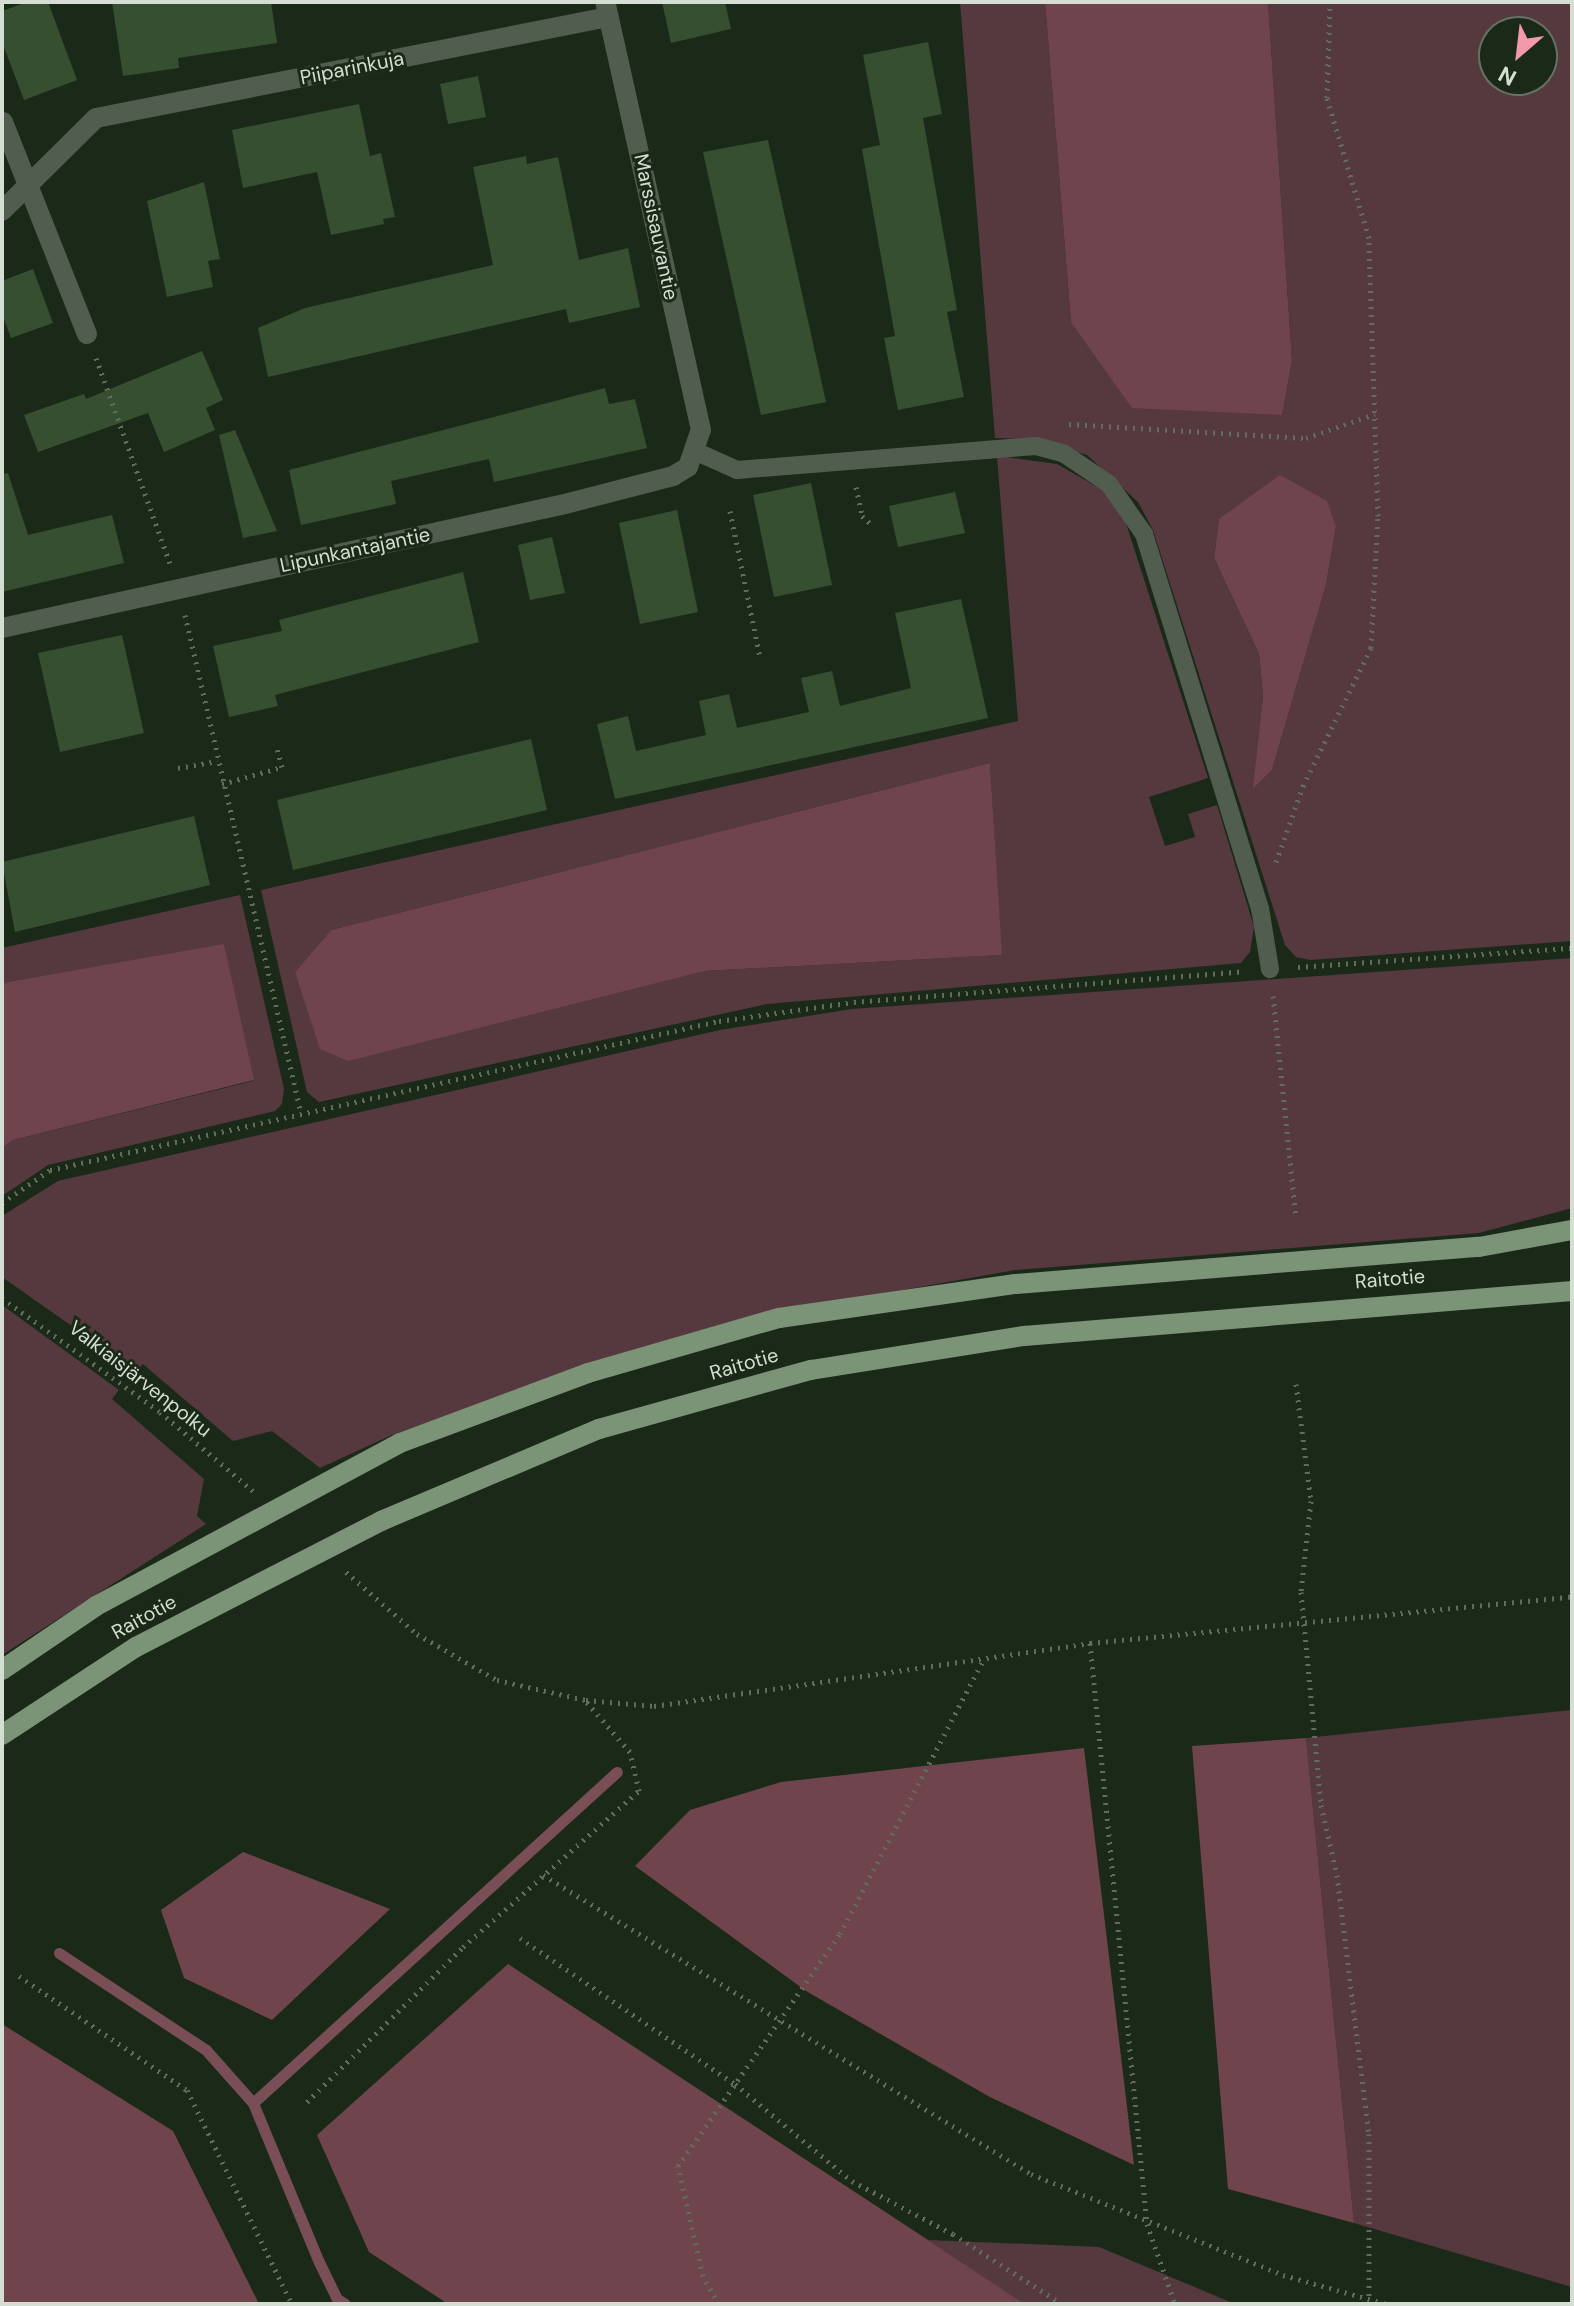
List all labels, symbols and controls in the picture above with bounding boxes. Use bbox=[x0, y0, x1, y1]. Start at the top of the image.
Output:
north arrow bbox=[1478, 16, 1558, 96]
street label: Piiparinkuja bbox=[298, 46, 406, 90]
text: N bbox=[1494, 59, 1521, 92]
street label: Marssisauvantie bbox=[629, 152, 683, 302]
street label: Lipunkantajantie bbox=[278, 522, 432, 578]
street label: Raitotie bbox=[1354, 1264, 1426, 1294]
street label: Valkiaisjärvenpolku bbox=[64, 1316, 216, 1442]
street label: Raitotie bbox=[707, 1343, 781, 1385]
street label: Raitotie bbox=[107, 1589, 181, 1645]

